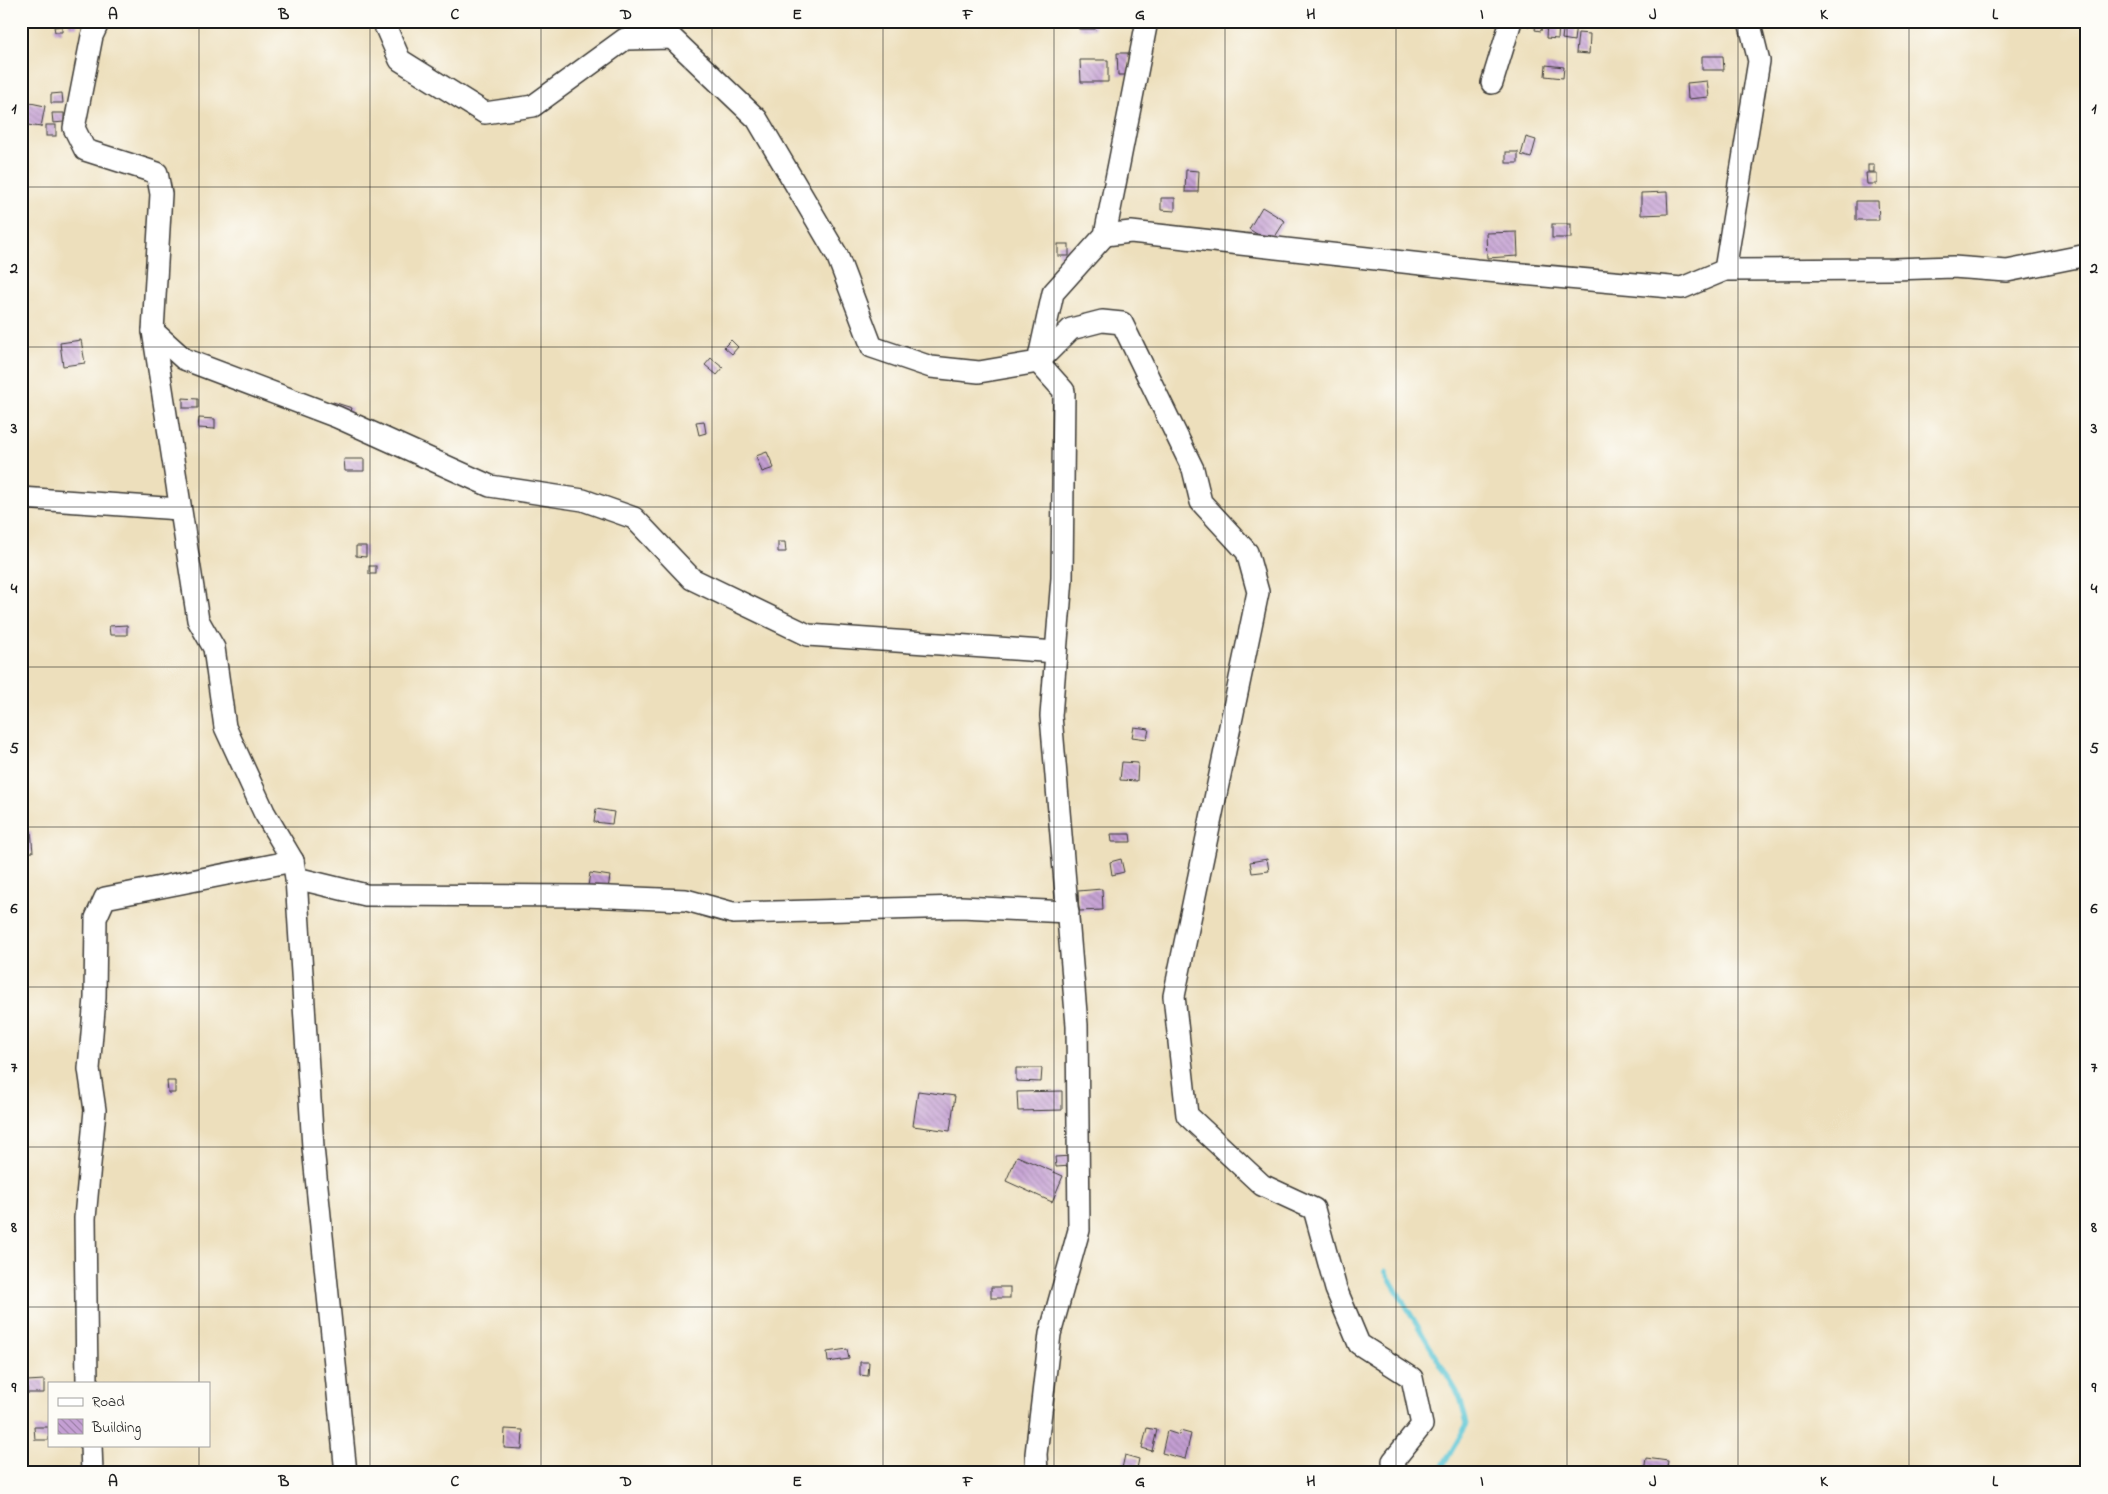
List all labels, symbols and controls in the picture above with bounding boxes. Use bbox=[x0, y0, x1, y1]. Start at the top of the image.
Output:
text: A bbox=[108, 3, 118, 27]
text: B bbox=[278, 3, 290, 27]
text: C bbox=[451, 3, 460, 27]
text: D bbox=[619, 3, 632, 27]
text: E bbox=[792, 3, 802, 27]
text: F bbox=[962, 3, 974, 27]
text: G bbox=[1135, 3, 1145, 27]
text: H bbox=[1306, 3, 1316, 27]
text: I bbox=[1480, 3, 1484, 27]
text: J bbox=[1649, 3, 1657, 27]
text: K bbox=[1820, 3, 1829, 27]
text: L bbox=[1992, 3, 1999, 27]
text: 1 bbox=[11, 97, 17, 121]
text: 1 bbox=[2091, 97, 2097, 121]
text: 2 bbox=[9, 257, 18, 281]
text: 2 bbox=[2089, 257, 2098, 281]
text: 3 bbox=[10, 417, 18, 441]
text: 3 bbox=[2090, 417, 2098, 441]
text: 4 bbox=[10, 577, 18, 601]
text: 4 bbox=[2090, 577, 2098, 601]
text: 5 bbox=[9, 737, 19, 761]
text: 5 bbox=[2089, 737, 2099, 761]
text: 6 bbox=[9, 897, 18, 921]
text: 6 bbox=[2089, 897, 2098, 921]
text: 7 bbox=[11, 1056, 18, 1080]
text: 7 bbox=[2091, 1056, 2098, 1080]
text: 8 bbox=[10, 1216, 17, 1240]
text: 8 bbox=[2090, 1216, 2097, 1240]
text: 9 bbox=[11, 1376, 17, 1400]
text: 9 bbox=[2091, 1376, 2097, 1400]
legend bbox=[48, 1382, 210, 1446]
text: Road bbox=[92, 1391, 125, 1413]
text: Building bbox=[91, 1417, 141, 1440]
text: A bbox=[108, 1470, 118, 1494]
text: B bbox=[278, 1470, 290, 1494]
text: C bbox=[451, 1470, 460, 1494]
text: D bbox=[619, 1470, 632, 1494]
text: E bbox=[792, 1470, 802, 1494]
text: F bbox=[962, 1470, 974, 1494]
text: G bbox=[1135, 1470, 1145, 1494]
text: H bbox=[1306, 1470, 1316, 1494]
text: I bbox=[1480, 1470, 1484, 1494]
text: J bbox=[1649, 1470, 1657, 1494]
text: K bbox=[1820, 1470, 1829, 1494]
text: L bbox=[1992, 1470, 1999, 1494]

